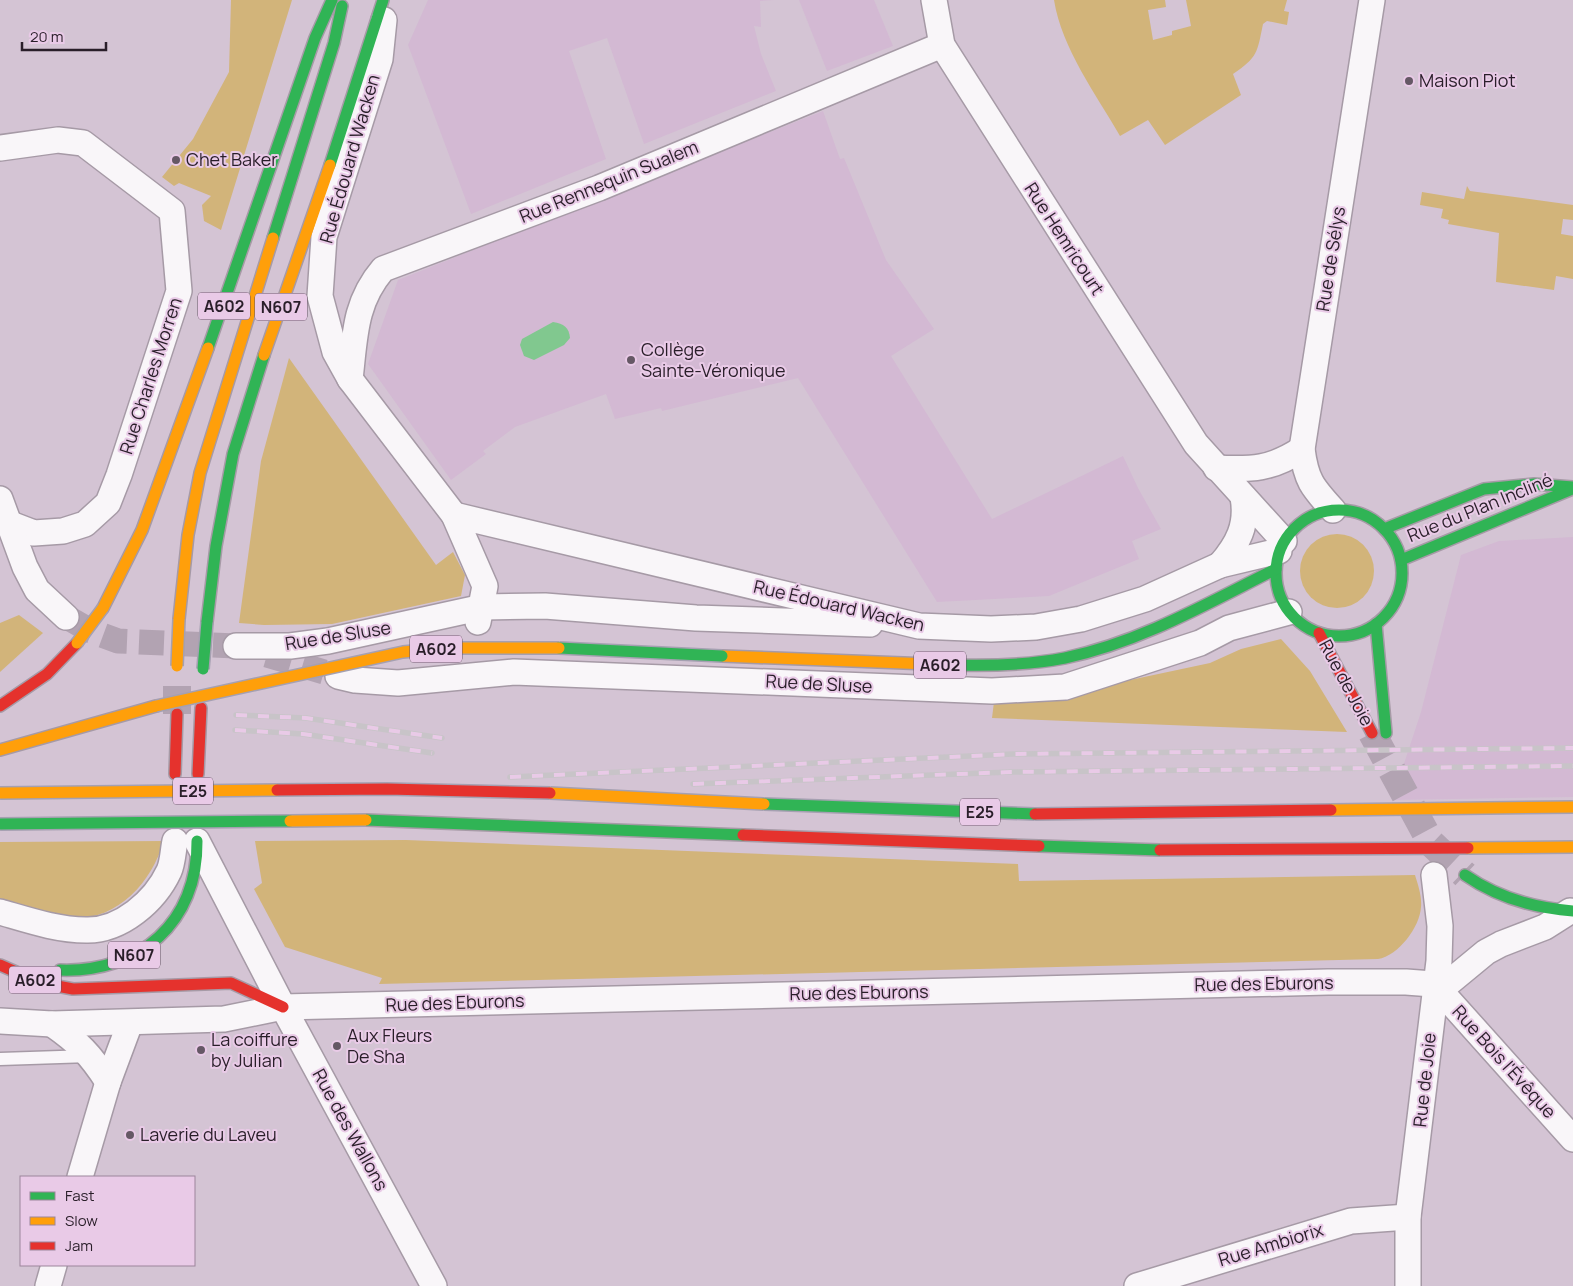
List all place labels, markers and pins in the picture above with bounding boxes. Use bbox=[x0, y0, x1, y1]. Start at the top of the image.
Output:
place label: Maison Piot bbox=[1419, 68, 1516, 92]
marker: Maison Piot bbox=[1403, 75, 1415, 87]
place label: Chet Baker bbox=[186, 147, 278, 171]
marker: Chet Baker bbox=[170, 154, 182, 166]
place label: Collège Sainte-Véronique bbox=[641, 337, 785, 382]
marker: Collège Sainte-Véronique bbox=[625, 354, 637, 366]
place label: Aux Fleurs De Sha bbox=[347, 1023, 432, 1068]
place label: La coiffure by Julian bbox=[211, 1027, 298, 1072]
marker: Aux Fleurs De Sha bbox=[331, 1040, 343, 1052]
marker: La coiffure by Julian bbox=[195, 1044, 207, 1056]
place label: Laverie du Laveu bbox=[140, 1122, 277, 1146]
marker: Laverie du Laveu bbox=[124, 1129, 136, 1141]

